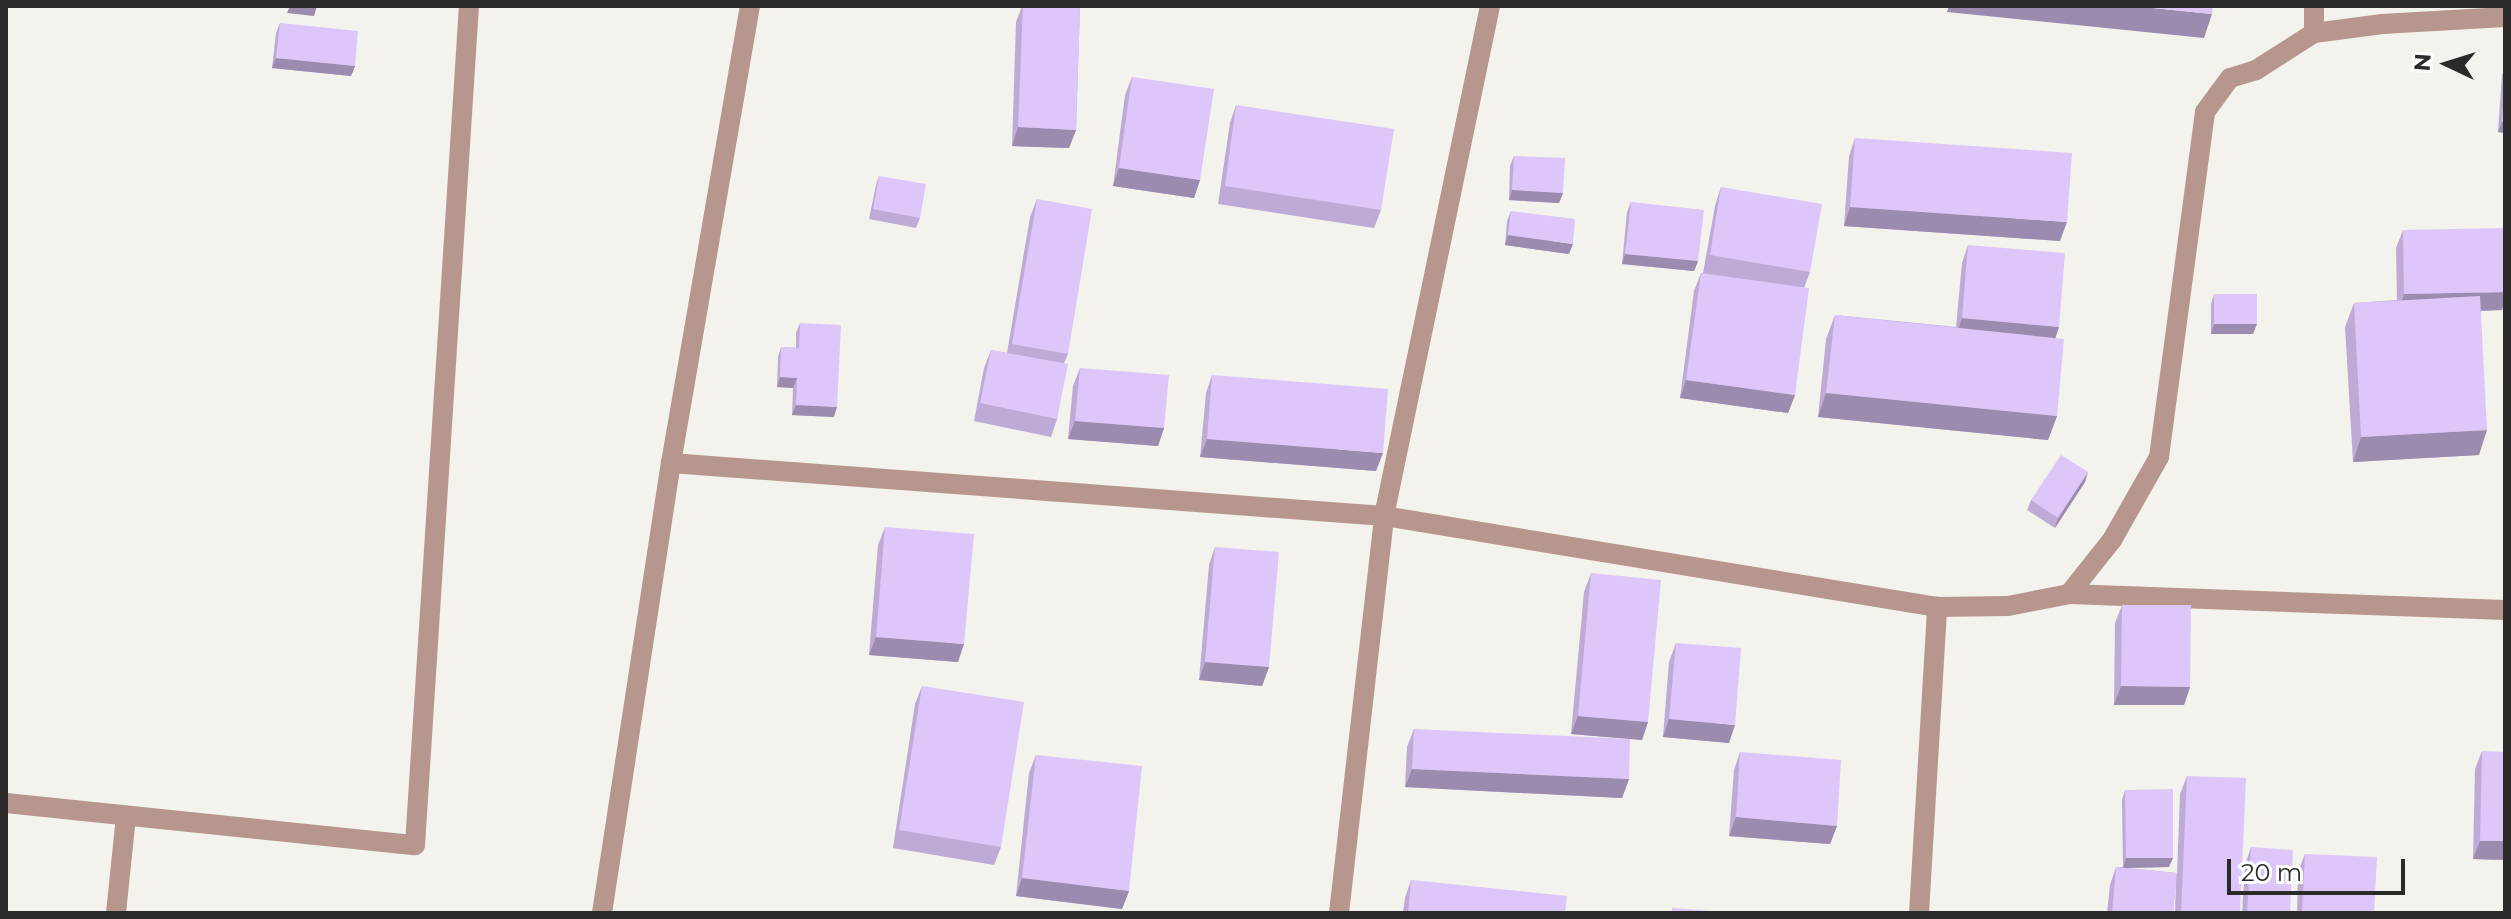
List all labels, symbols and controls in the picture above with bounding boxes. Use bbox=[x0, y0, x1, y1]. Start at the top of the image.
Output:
north arrow bbox=[2407, 24, 2487, 104]
text: N bbox=[2408, 52, 2437, 72]
scale bar bbox=[2231, 843, 2409, 893]
text: 20 m bbox=[2241, 858, 2302, 887]

